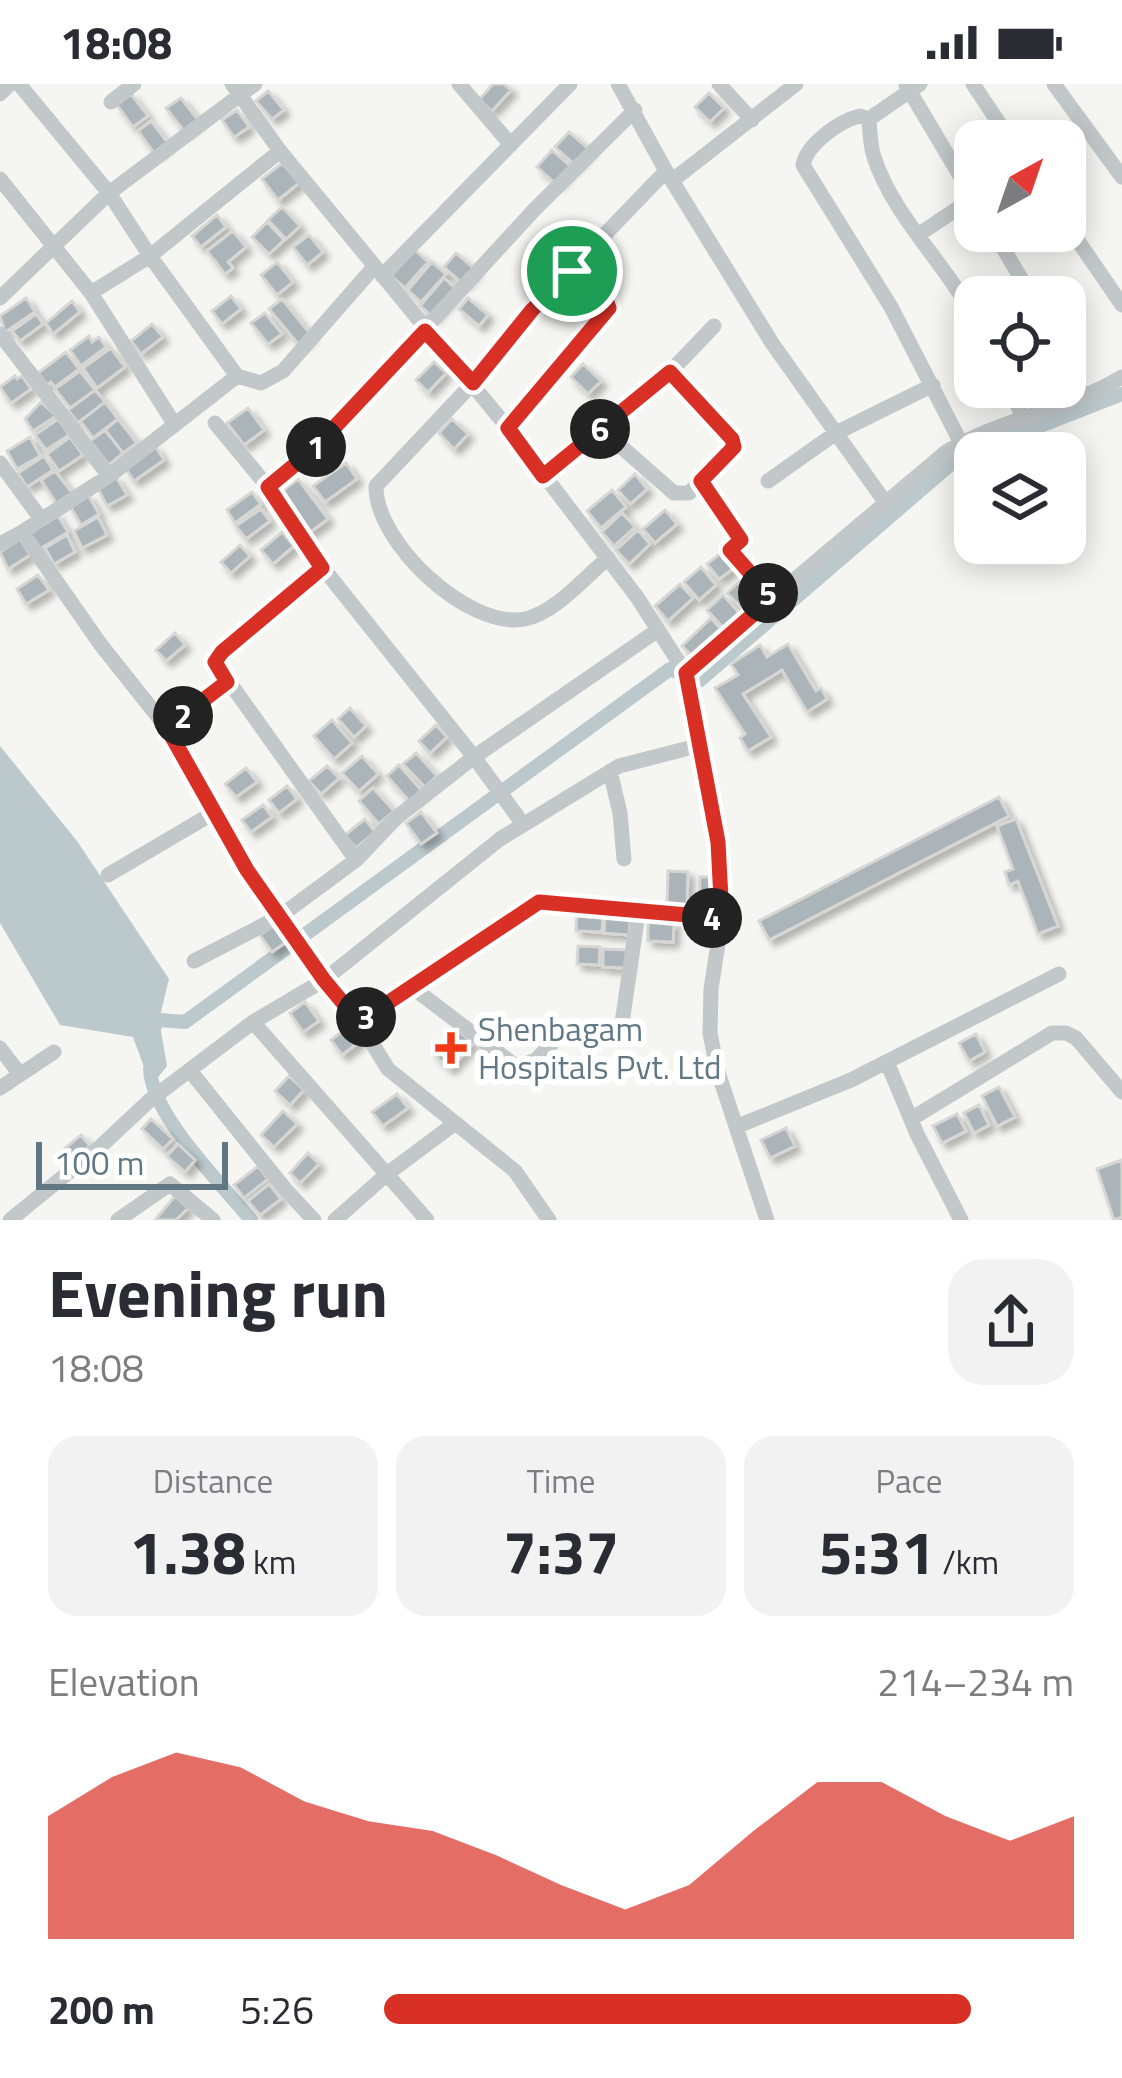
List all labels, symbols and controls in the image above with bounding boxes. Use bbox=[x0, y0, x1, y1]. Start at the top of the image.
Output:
text: 18:08 bbox=[60, 8, 172, 76]
north arrow bbox=[954, 120, 1086, 252]
map controls bbox=[954, 120, 1086, 564]
pin bbox=[521, 220, 623, 322]
icon: arrive bbox=[539, 238, 605, 304]
button: locate bbox=[954, 276, 1086, 408]
pin: 6 bbox=[570, 399, 630, 459]
text: 6 bbox=[591, 404, 609, 454]
pin: 1 bbox=[286, 417, 346, 477]
text: 1 bbox=[307, 422, 325, 472]
button: layers bbox=[954, 432, 1086, 564]
pin: 5 bbox=[738, 563, 798, 623]
text: 5 bbox=[759, 568, 777, 618]
pin: 2 bbox=[153, 686, 213, 746]
text: 2 bbox=[174, 691, 192, 741]
pin: 4 bbox=[682, 888, 742, 948]
text: 4 bbox=[703, 893, 721, 943]
pin: 3 bbox=[336, 987, 396, 1047]
text: 3 bbox=[357, 992, 375, 1042]
place label: Shenbagam Hospitals Pvt. Ltd bbox=[478, 1004, 722, 1092]
marker: Shenbagam Hospitals Pvt. Ltd bbox=[435, 1032, 467, 1064]
scale bar bbox=[36, 1136, 228, 1189]
text: 100 m bbox=[54, 1138, 144, 1188]
text: Evening run bbox=[48, 1242, 388, 1343]
button: share bbox=[948, 1259, 1074, 1385]
text: 18:08 bbox=[48, 1338, 144, 1397]
text: Distance bbox=[153, 1456, 273, 1506]
text: Time bbox=[527, 1456, 595, 1506]
text: Pace bbox=[876, 1456, 942, 1506]
text: 1.38 bbox=[130, 1506, 246, 1597]
text: 7:37 bbox=[503, 1506, 619, 1597]
text: 5:31 bbox=[819, 1506, 935, 1597]
text: km bbox=[246, 1537, 296, 1587]
text: /km bbox=[935, 1537, 999, 1587]
text: Elevation bbox=[48, 1652, 200, 1711]
text: 214–234 m bbox=[877, 1652, 1074, 1711]
text: 200 m bbox=[48, 1980, 155, 2039]
text: 5:26 bbox=[240, 1980, 314, 2039]

